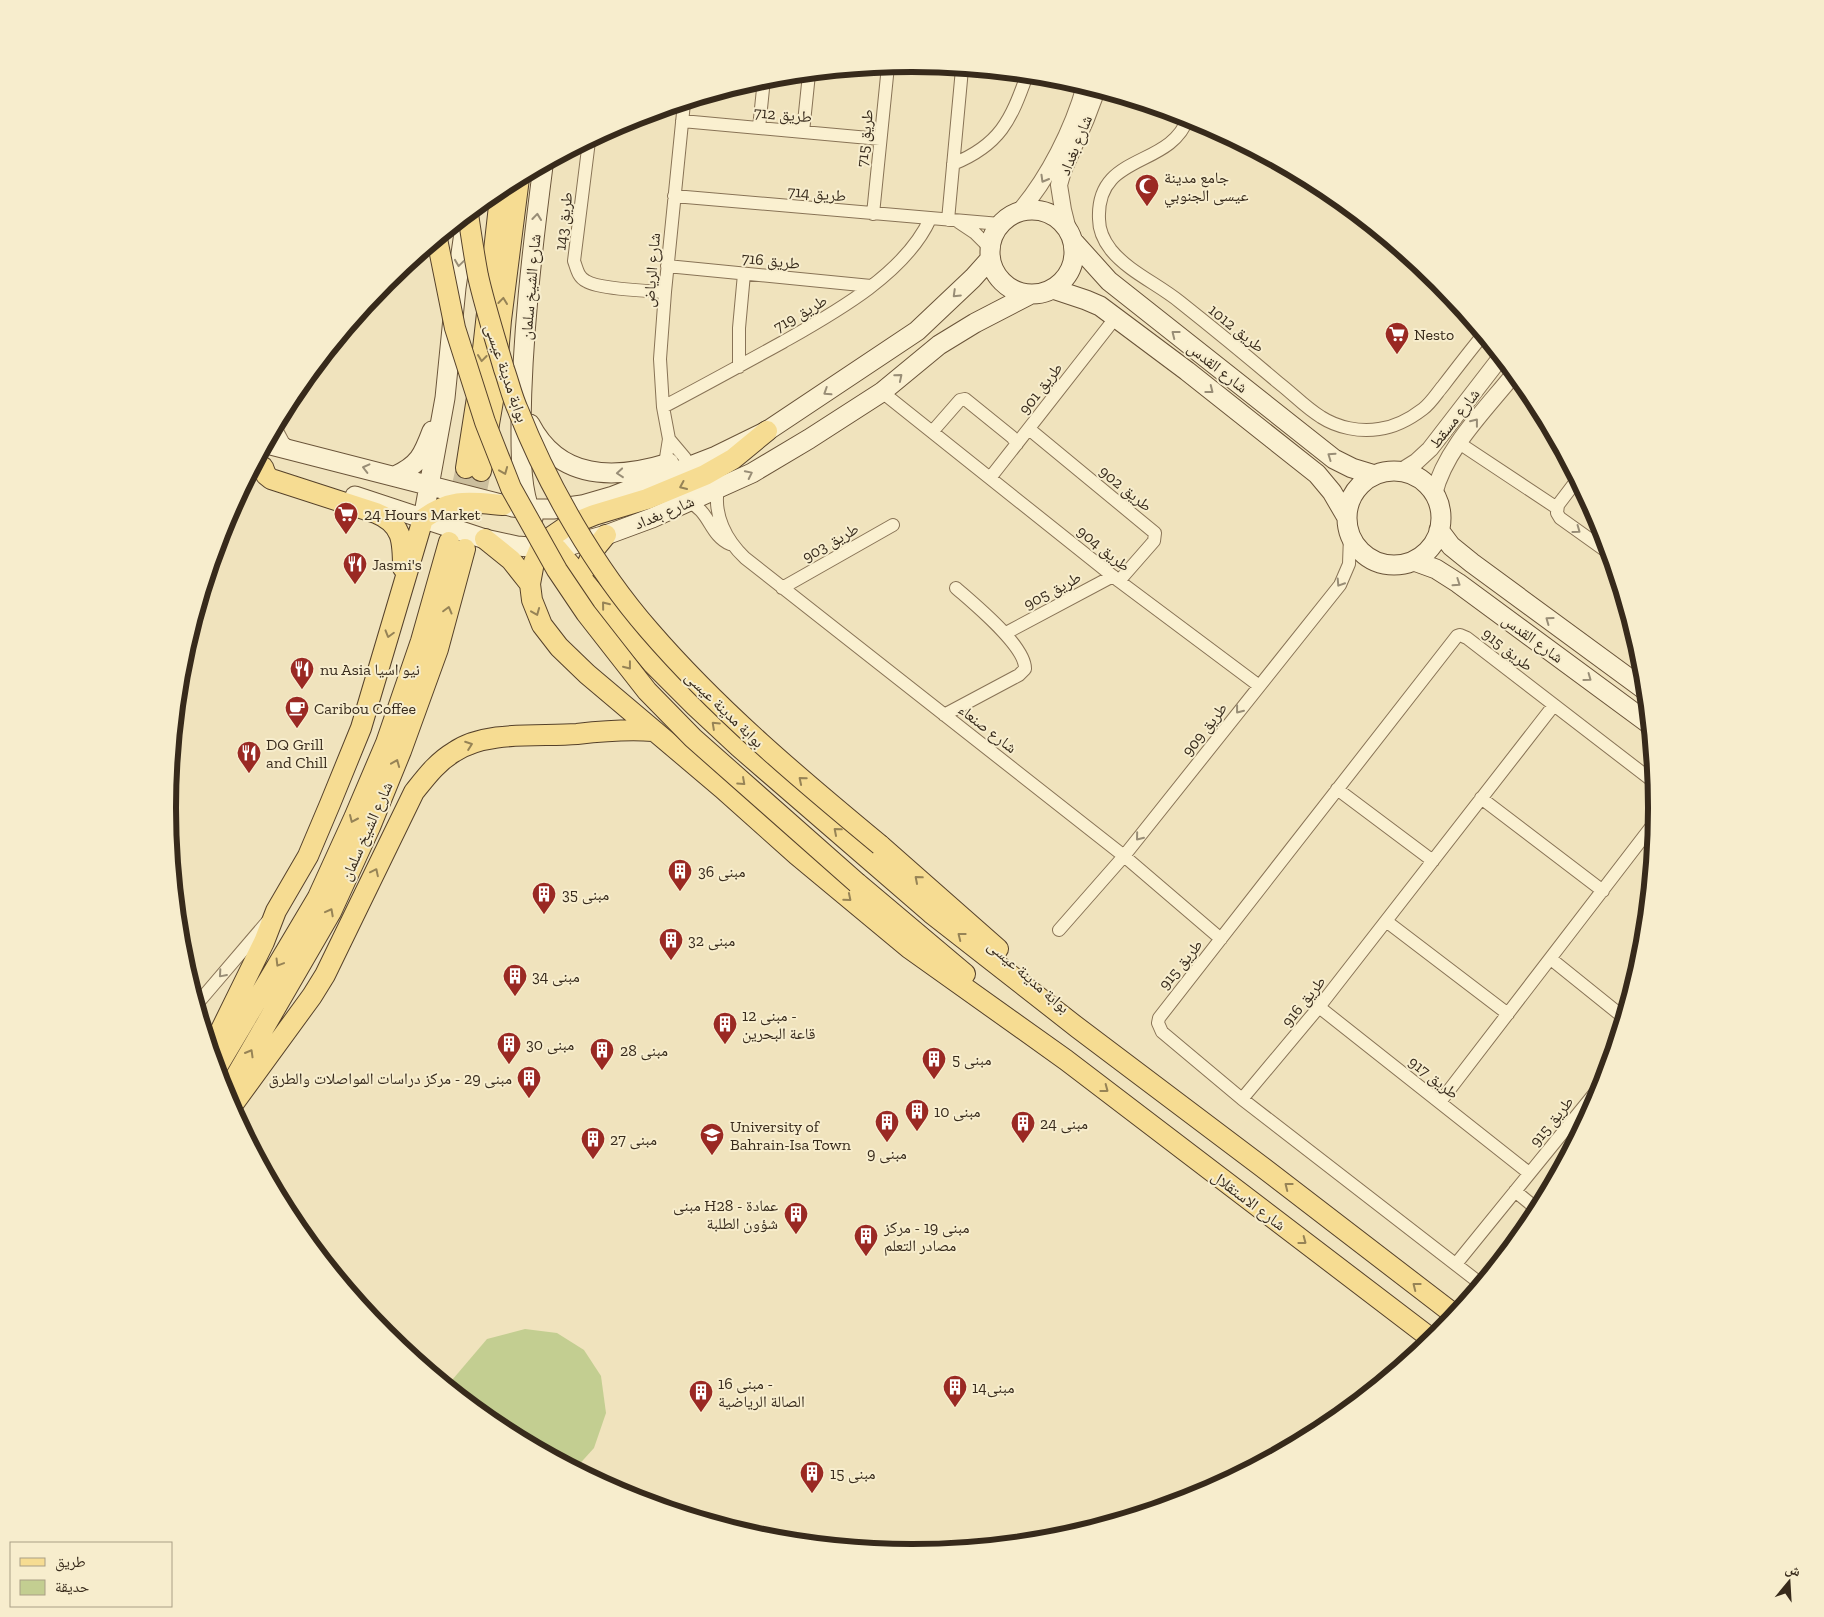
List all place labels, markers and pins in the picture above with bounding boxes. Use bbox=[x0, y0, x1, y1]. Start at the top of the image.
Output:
place label: جامع مدينة عيسى الجنوبي bbox=[1164, 168, 1248, 208]
mosque icon: جامع مدينة عيسى الجنوبي bbox=[1134, 173, 1160, 207]
supermarket icon: Nesto bbox=[1384, 321, 1410, 355]
place label: Nesto bbox=[1414, 325, 1454, 344]
supermarket icon: 24 Hours Market bbox=[333, 501, 359, 535]
place label: 24 Hours Market bbox=[364, 505, 481, 524]
restaurant icon: Jasmi's bbox=[342, 551, 368, 585]
place label: Jasmi's bbox=[372, 555, 422, 574]
restaurant icon: nu Asia نيو اسيا bbox=[289, 656, 315, 690]
place label: nu Asia نيو اسيا bbox=[320, 660, 420, 679]
cafe icon: Caribou Coffee bbox=[284, 695, 310, 729]
place label: Caribou Coffee bbox=[314, 699, 416, 718]
place label: DQ Grill and Chill bbox=[266, 735, 328, 772]
restaurant icon: DQ Grill and Chill bbox=[236, 740, 262, 774]
building icon: مبنى 36 bbox=[667, 858, 693, 892]
place label: مبنى 36 bbox=[698, 862, 746, 882]
building icon: مبنى 35 bbox=[531, 881, 557, 915]
place label: مبنى 35 bbox=[562, 885, 609, 905]
building icon: مبنى 32 bbox=[658, 927, 684, 961]
place label: مبنى 32 bbox=[688, 931, 735, 951]
building icon: مبنى 34 bbox=[502, 963, 528, 997]
place label: مبنى 34 bbox=[532, 967, 580, 987]
place label: مبنى 12 - قاعة البحرين bbox=[742, 1006, 816, 1044]
building icon: مبنى 12 - قاعة البحرين bbox=[712, 1011, 738, 1045]
building icon: مبنى 30 bbox=[496, 1031, 522, 1065]
place label: مبنى 30 bbox=[526, 1035, 574, 1055]
building icon: مبنى 28 bbox=[589, 1037, 615, 1071]
place label: مبنى 28 bbox=[620, 1041, 668, 1061]
building icon: مبنى 5 bbox=[921, 1046, 947, 1080]
place label: مبنى 5 bbox=[952, 1050, 991, 1070]
building icon: مبنى 29 - مركز دراسات المواصلات والطرق bbox=[516, 1065, 542, 1099]
place label: مبنى 29 - مركز دراسات المواصلات والطرق bbox=[268, 1069, 512, 1089]
building icon: مبنى 10 bbox=[904, 1098, 930, 1132]
place label: مبنى 10 bbox=[934, 1102, 981, 1122]
building icon: مبنى 9 bbox=[874, 1109, 900, 1143]
building icon: مبنى 24 bbox=[1010, 1110, 1036, 1144]
place label: مبنى 24 bbox=[1040, 1114, 1088, 1134]
place label: University of Bahrain-Isa Town bbox=[730, 1117, 852, 1154]
school or university icon: University of Bahrain-Isa Town bbox=[699, 1122, 725, 1156]
building icon: مبنى 27 bbox=[580, 1126, 606, 1160]
place label: مبنى 27 bbox=[610, 1130, 657, 1150]
place label: مبنى 9 bbox=[867, 1144, 907, 1164]
place label: مبنى H28 - عمادة شؤون الطلبة bbox=[673, 1196, 778, 1234]
building icon: مبنى H28 - عمادة شؤون الطلبة bbox=[783, 1201, 809, 1235]
place label: مبنى 19 - مركز مصادر التعلم bbox=[883, 1218, 970, 1256]
building icon: مبنى 19 - مركز مصادر التعلم bbox=[853, 1223, 879, 1257]
place label: مبنى 16 - الصالة الرياضية bbox=[718, 1374, 805, 1411]
building icon: مبنى14 bbox=[942, 1374, 968, 1408]
place label: مبنى14 bbox=[972, 1378, 1014, 1398]
building icon: مبنى 16 - الصالة الرياضية bbox=[688, 1379, 714, 1413]
building icon: مبنى 15 bbox=[799, 1460, 825, 1494]
place label: مبنى 15 bbox=[830, 1464, 876, 1484]

